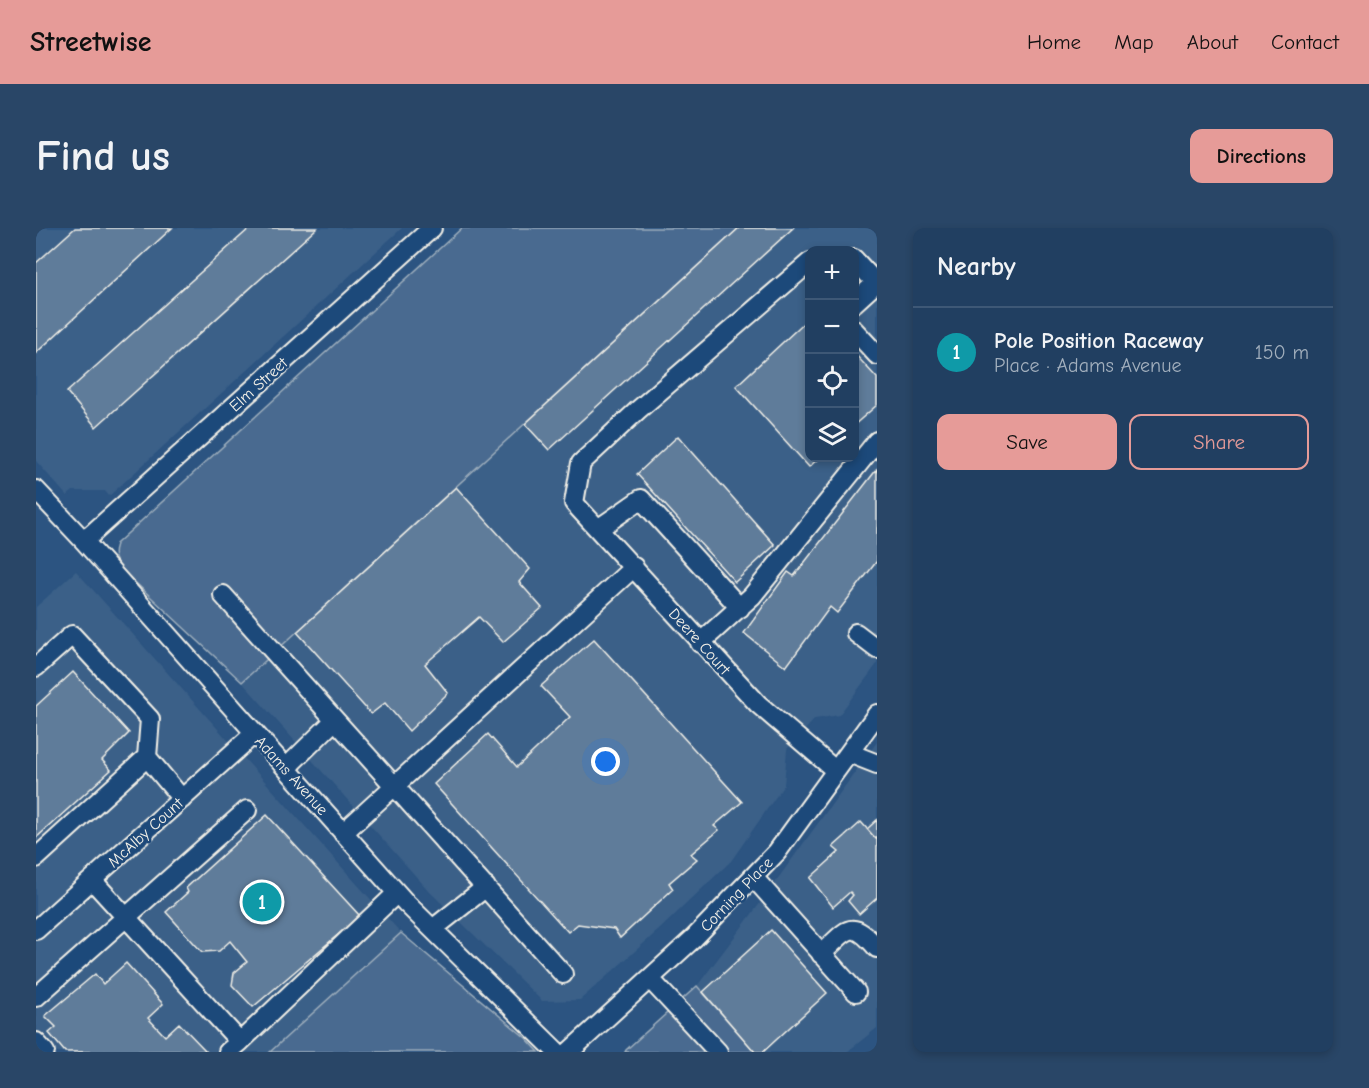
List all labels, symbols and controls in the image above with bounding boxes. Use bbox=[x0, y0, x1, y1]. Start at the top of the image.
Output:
text: Streetwise bbox=[30, 26, 151, 58]
text: Home bbox=[1027, 30, 1081, 54]
text: Map bbox=[1114, 30, 1154, 54]
text: About bbox=[1187, 30, 1238, 54]
text: Contact bbox=[1271, 30, 1339, 54]
button: Directions bbox=[1190, 129, 1333, 183]
text: Find us bbox=[36, 132, 170, 181]
map controls bbox=[805, 246, 859, 462]
button: + bbox=[805, 246, 859, 300]
text: Nearby bbox=[937, 252, 1016, 282]
button: − bbox=[805, 300, 859, 354]
text: Pole Position Raceway bbox=[994, 328, 1203, 354]
text: 1 bbox=[953, 341, 960, 364]
text: 150 m bbox=[1255, 341, 1309, 364]
street label: Elm Street bbox=[226, 354, 292, 415]
button: locate bbox=[805, 354, 859, 408]
text: Place · Adams Avenue bbox=[994, 354, 1181, 377]
button: layers bbox=[805, 408, 859, 462]
button: Save bbox=[937, 414, 1117, 470]
button: Share bbox=[1129, 414, 1309, 470]
street label: Deere Court bbox=[665, 605, 734, 679]
street label: Adams Avenue bbox=[251, 732, 331, 819]
your location bbox=[591, 747, 620, 776]
street label: McAlby Count bbox=[104, 794, 187, 871]
street label: Corning Place bbox=[697, 854, 777, 936]
pin: 1 bbox=[242, 880, 282, 924]

